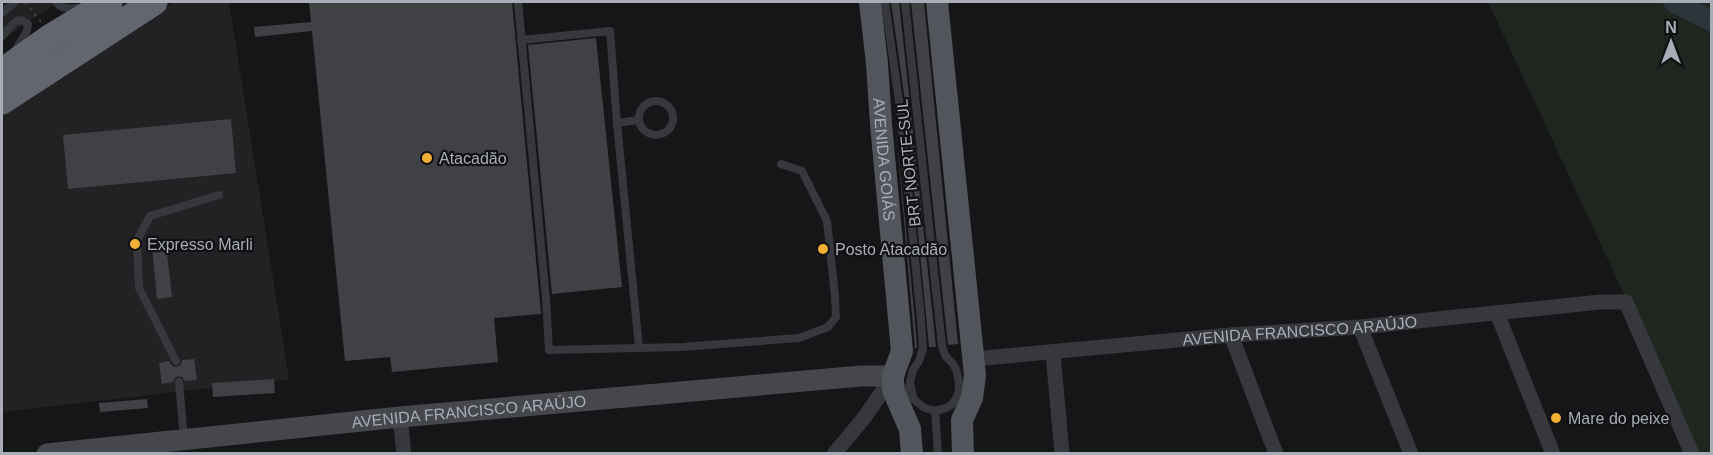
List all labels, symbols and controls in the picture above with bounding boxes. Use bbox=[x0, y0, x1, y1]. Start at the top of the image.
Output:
north arrow bbox=[1641, 12, 1701, 72]
text: N bbox=[1665, 19, 1677, 36]
street label: AVENIDA GOIÁS bbox=[870, 97, 898, 222]
street label: BRT NORTE-SUL bbox=[893, 98, 924, 228]
place label: Atacadão bbox=[439, 150, 507, 167]
marker: Atacadão bbox=[420, 151, 434, 165]
place label: Expresso Marli bbox=[147, 236, 253, 253]
marker: Expresso Marli bbox=[128, 237, 142, 251]
place label: Posto Atacadão bbox=[835, 241, 947, 258]
marker: Posto Atacadão bbox=[816, 242, 830, 256]
street label: AVENIDA FRANCISCO ARAÚJO bbox=[1182, 313, 1418, 349]
street label: AVENIDA FRANCISCO ARAÚJO bbox=[351, 392, 587, 431]
place label: Mare do peixe bbox=[1568, 410, 1669, 427]
marker: Mare do peixe bbox=[1549, 411, 1563, 425]

